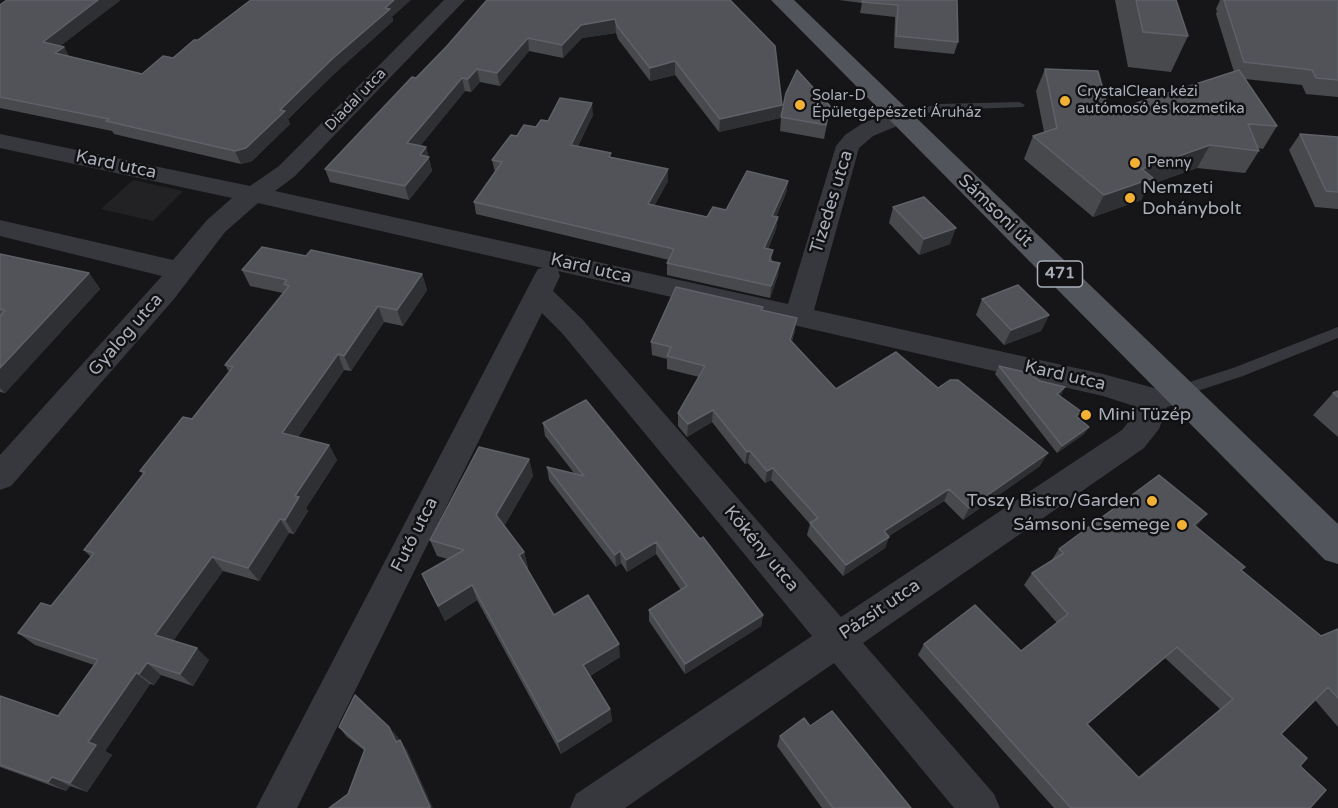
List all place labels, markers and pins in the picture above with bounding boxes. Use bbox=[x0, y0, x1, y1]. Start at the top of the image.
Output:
place label: CrystalClean kézi autómosó és kozmetika bbox=[1077, 83, 1245, 118]
place label: Solar-D Épületgépészeti Áruház bbox=[812, 87, 981, 122]
marker: CrystalClean kézi autómosó és kozmetika bbox=[1058, 94, 1072, 108]
marker: Solar-D Épületgépészeti Áruház bbox=[793, 98, 807, 112]
place label: Penny bbox=[1147, 154, 1192, 172]
marker: Penny bbox=[1128, 156, 1142, 170]
place label: Nemzeti Dohánybolt bbox=[1142, 177, 1241, 219]
marker: Nemzeti Dohánybolt bbox=[1123, 191, 1137, 205]
place label: Mini Tüzép bbox=[1098, 404, 1191, 426]
marker: Mini Tüzép bbox=[1079, 408, 1093, 422]
place label: Toszy Bistro/Garden bbox=[967, 490, 1140, 512]
marker: Toszy Bistro/Garden bbox=[1145, 494, 1159, 508]
place label: Sámsoni Csemege bbox=[1013, 514, 1170, 536]
marker: Sámsoni Csemege bbox=[1175, 518, 1189, 532]

